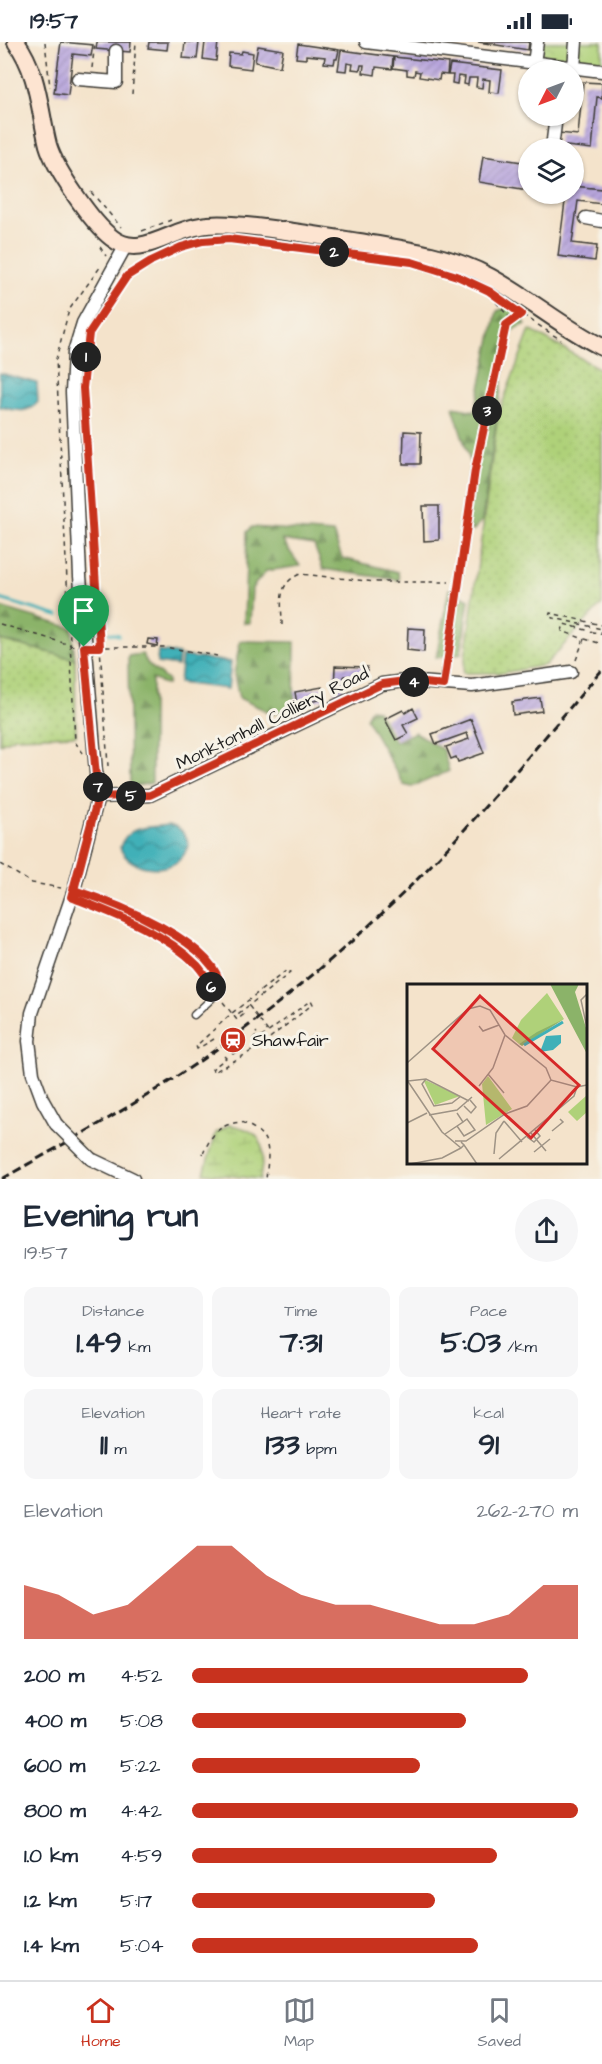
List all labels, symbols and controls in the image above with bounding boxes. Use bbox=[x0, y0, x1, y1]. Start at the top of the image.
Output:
text: 19:57 bbox=[30, 6, 78, 37]
north arrow bbox=[518, 60, 584, 126]
map controls bbox=[518, 60, 584, 204]
button: layers bbox=[518, 138, 584, 204]
pin: 2 bbox=[319, 237, 349, 267]
text: 2 bbox=[329, 241, 339, 263]
pin: 1 bbox=[71, 342, 101, 372]
text: 1 bbox=[85, 346, 87, 368]
pin: 3 bbox=[472, 396, 502, 426]
text: 3 bbox=[483, 400, 491, 422]
pin bbox=[58, 585, 109, 647]
icon: arrive bbox=[67, 594, 100, 627]
street label: Monktonhall Colliery Road bbox=[172, 661, 373, 777]
pin: 4 bbox=[399, 667, 429, 697]
text: 4 bbox=[409, 671, 419, 693]
pin: 7 bbox=[83, 772, 113, 802]
text: 7 bbox=[93, 776, 103, 798]
pin: 5 bbox=[116, 781, 146, 811]
text: 5 bbox=[125, 785, 137, 807]
pin: 6 bbox=[196, 972, 226, 1002]
text: 6 bbox=[206, 976, 216, 998]
inset map bbox=[407, 984, 587, 1164]
station icon: Shawfair bbox=[218, 1025, 248, 1055]
place label: Shawfair bbox=[252, 1028, 329, 1053]
text: Evening run bbox=[24, 1193, 198, 1239]
button: share bbox=[515, 1199, 578, 1262]
text: 19:57 bbox=[24, 1239, 68, 1267]
text: Distance bbox=[82, 1300, 144, 1322]
text: Time bbox=[284, 1300, 318, 1322]
text: Pace bbox=[470, 1300, 507, 1322]
text: 1.49 bbox=[76, 1322, 122, 1364]
text: 7:31 bbox=[280, 1322, 322, 1364]
text: 5:03 bbox=[440, 1322, 501, 1364]
text: km bbox=[122, 1336, 150, 1358]
text: /km bbox=[501, 1336, 537, 1358]
text: Elevation bbox=[82, 1402, 145, 1424]
text: Heart rate bbox=[261, 1402, 341, 1424]
text: kcal bbox=[473, 1402, 504, 1424]
text: 11 bbox=[100, 1424, 108, 1466]
text: 133 bbox=[265, 1424, 300, 1466]
text: 91 bbox=[478, 1424, 499, 1466]
text: m bbox=[108, 1438, 127, 1460]
text: bpm bbox=[300, 1438, 337, 1460]
text: Elevation bbox=[24, 1497, 103, 1525]
text: 262–270 m bbox=[476, 1497, 578, 1525]
text: 200 m bbox=[24, 1662, 84, 1690]
text: 4:52 bbox=[120, 1662, 163, 1690]
text: 400 m bbox=[24, 1707, 86, 1735]
text: 5:08 bbox=[120, 1707, 163, 1735]
text: 600 m bbox=[24, 1752, 85, 1780]
text: 5:22 bbox=[120, 1752, 160, 1780]
text: 800 m bbox=[24, 1797, 86, 1825]
text: 4:42 bbox=[120, 1797, 162, 1825]
text: 1.0 km bbox=[24, 1842, 78, 1870]
text: 4:59 bbox=[120, 1842, 163, 1870]
text: 1.2 km bbox=[24, 1887, 77, 1915]
text: 5:17 bbox=[120, 1887, 152, 1915]
text: 1.4 km bbox=[24, 1932, 79, 1960]
text: 5:04 bbox=[120, 1932, 164, 1960]
tab: Home bbox=[81, 1994, 121, 2052]
tab: Map bbox=[283, 1994, 316, 2052]
tab: Saved bbox=[477, 1994, 521, 2052]

